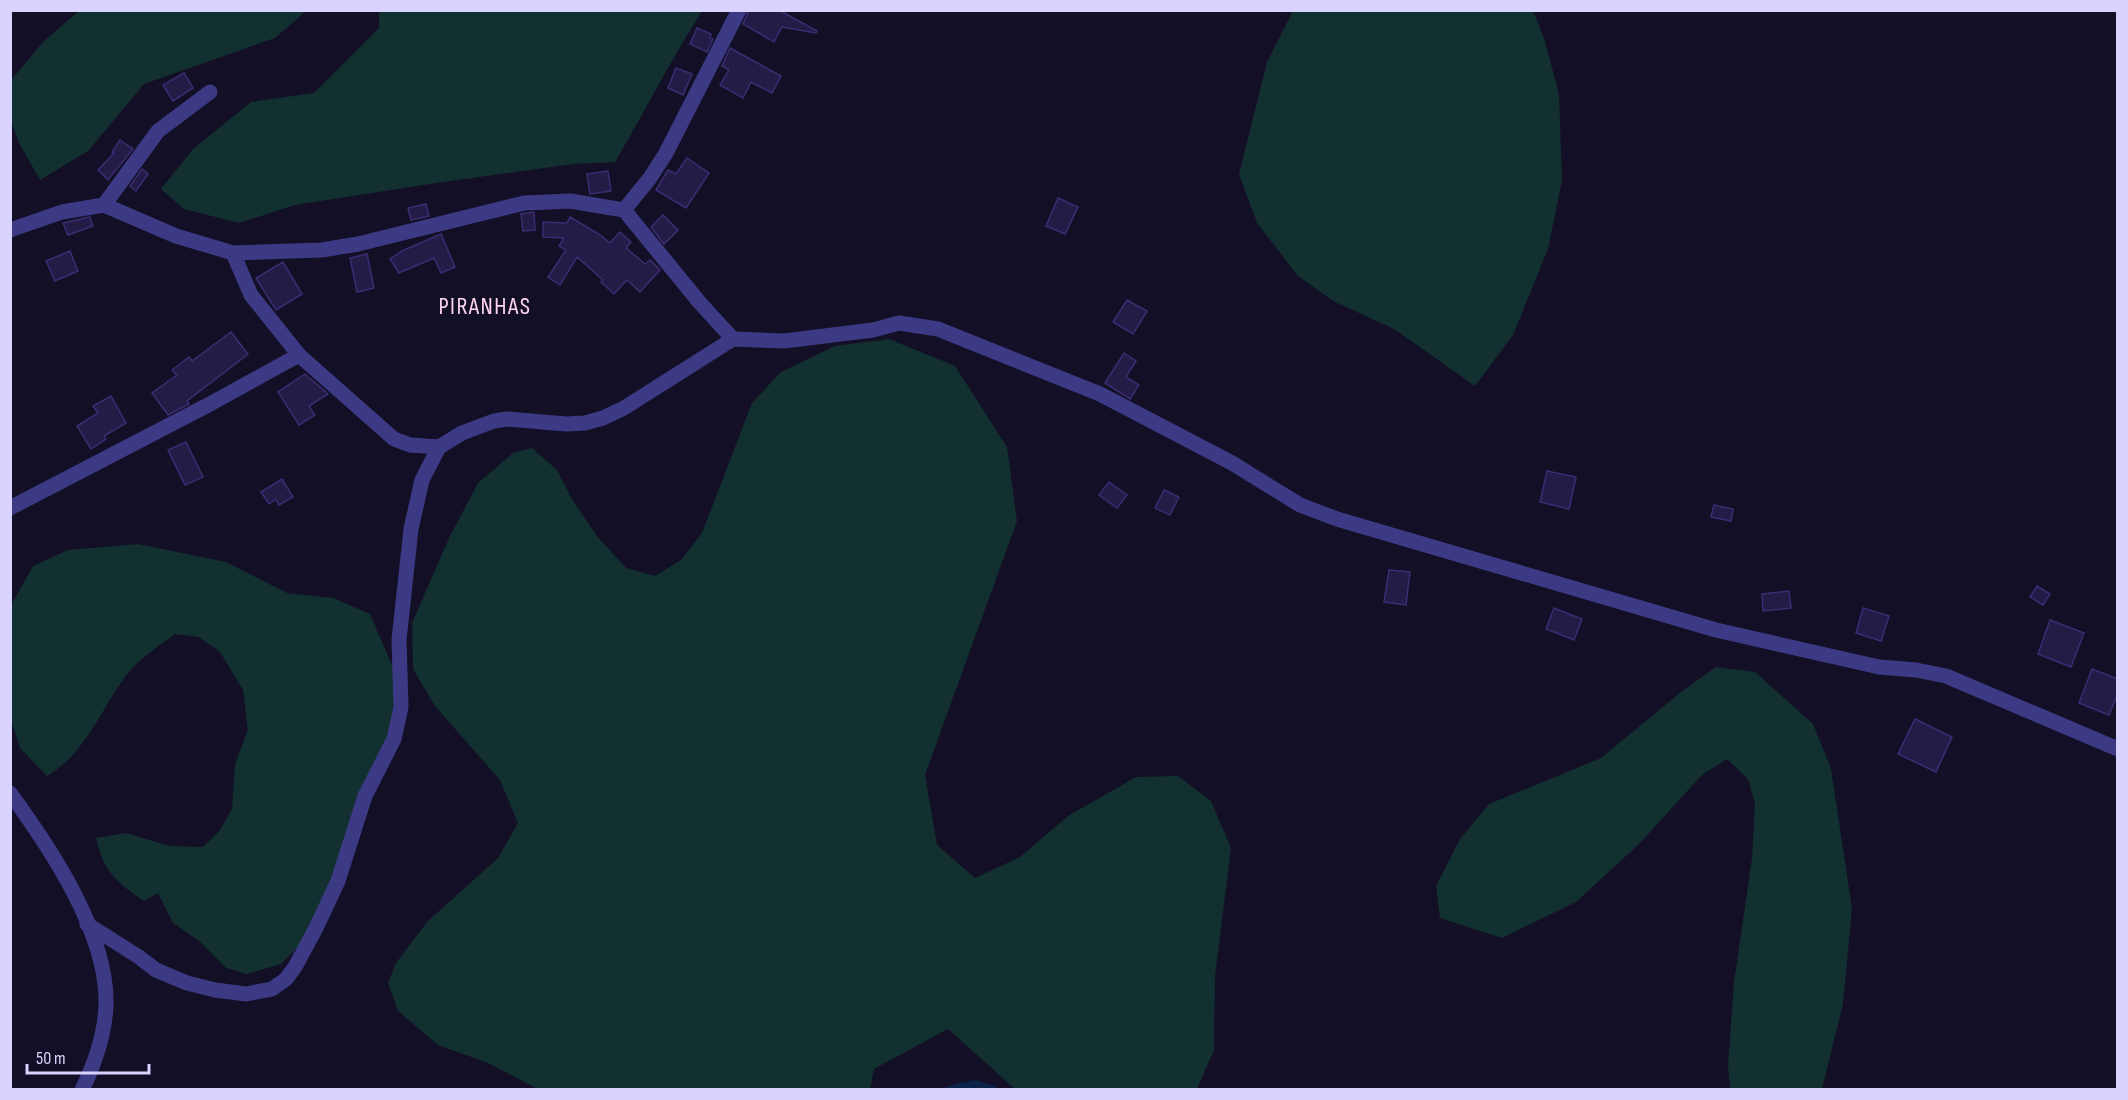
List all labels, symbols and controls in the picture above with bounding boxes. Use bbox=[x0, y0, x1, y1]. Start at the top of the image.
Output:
district label: PIRANHAS bbox=[438, 292, 532, 321]
scale bar bbox=[27, 1037, 148, 1075]
text: 50 m bbox=[36, 1048, 66, 1069]

